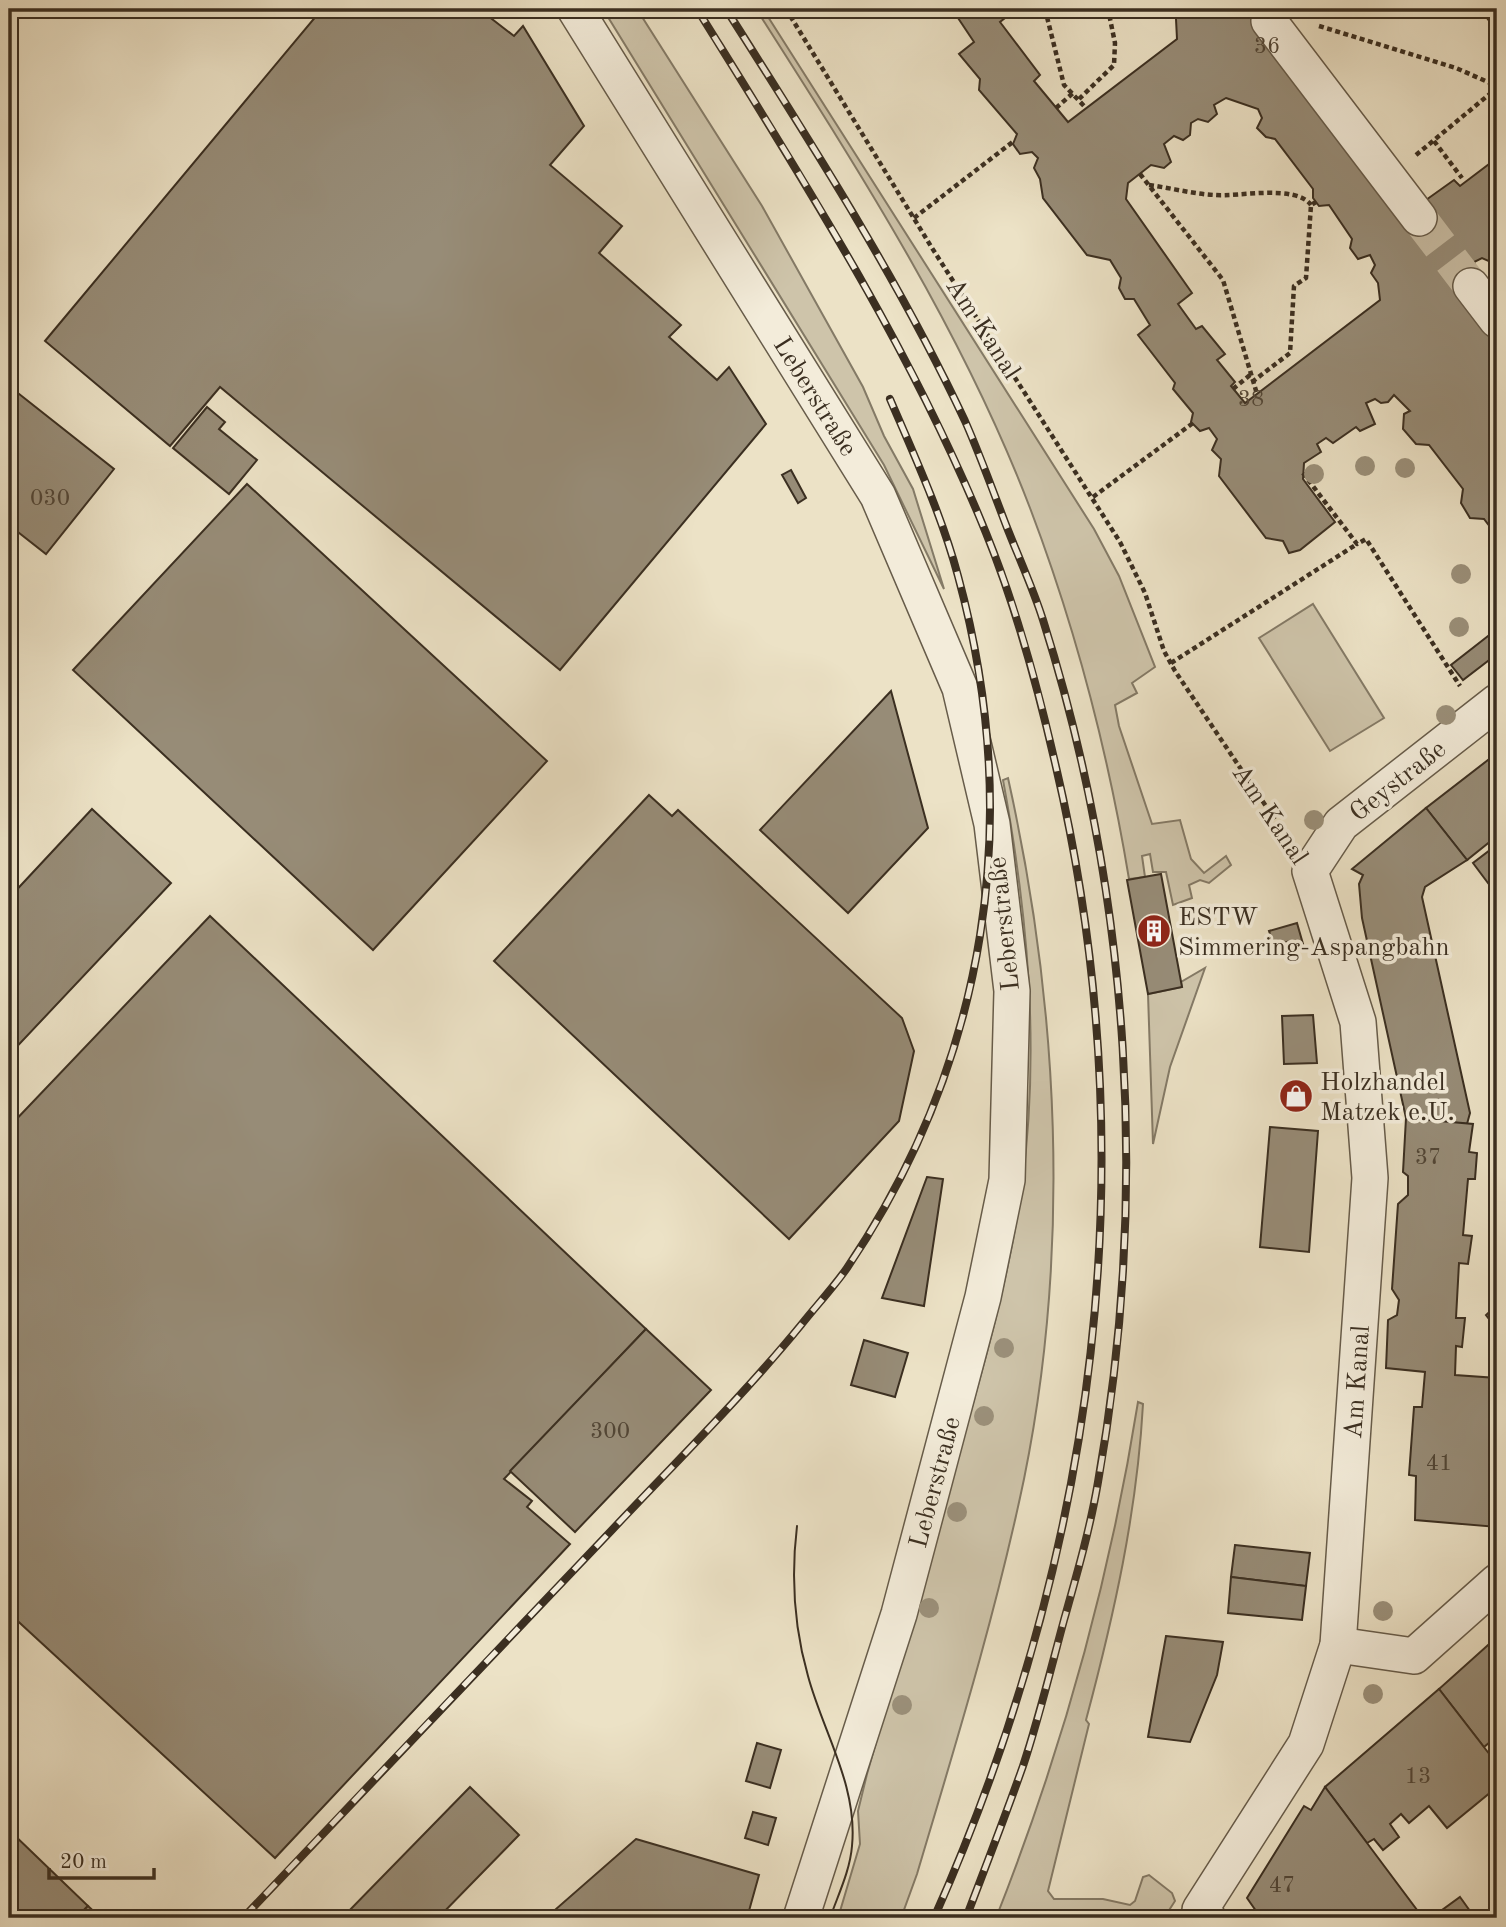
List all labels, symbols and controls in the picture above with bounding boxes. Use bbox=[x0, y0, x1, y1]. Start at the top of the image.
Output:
house number: 36 bbox=[1254, 35, 1280, 58]
street label: Am Kanal bbox=[940, 274, 1024, 384]
street label: Leberstraße bbox=[768, 333, 861, 461]
house number: 38 bbox=[1238, 388, 1264, 411]
house number: 030 bbox=[30, 487, 70, 510]
street label: Geystraße bbox=[1345, 736, 1451, 827]
street label: Am Kanal bbox=[1227, 761, 1312, 870]
street label: Leberstraße bbox=[985, 855, 1025, 992]
place label: ESTW Simmering-Aspangbahn bbox=[1178, 905, 1450, 961]
building icon: ESTW Simmering-Aspangbahn bbox=[1135, 912, 1173, 950]
place label: Holzhandel Matzek e.U. bbox=[1320, 1070, 1455, 1126]
shop icon: Holzhandel Matzek e.U. bbox=[1277, 1077, 1315, 1115]
house number: 37 bbox=[1415, 1146, 1441, 1169]
street label: Am Kanal bbox=[1341, 1324, 1375, 1440]
street label: Leberstraße bbox=[906, 1414, 966, 1551]
house number: 300 bbox=[590, 1420, 630, 1443]
house number: 41 bbox=[1426, 1452, 1452, 1475]
house number: 13 bbox=[1405, 1765, 1431, 1788]
scale bar bbox=[49, 1836, 154, 1880]
text: 20 m bbox=[60, 1852, 107, 1873]
house number: 47 bbox=[1269, 1874, 1295, 1897]

